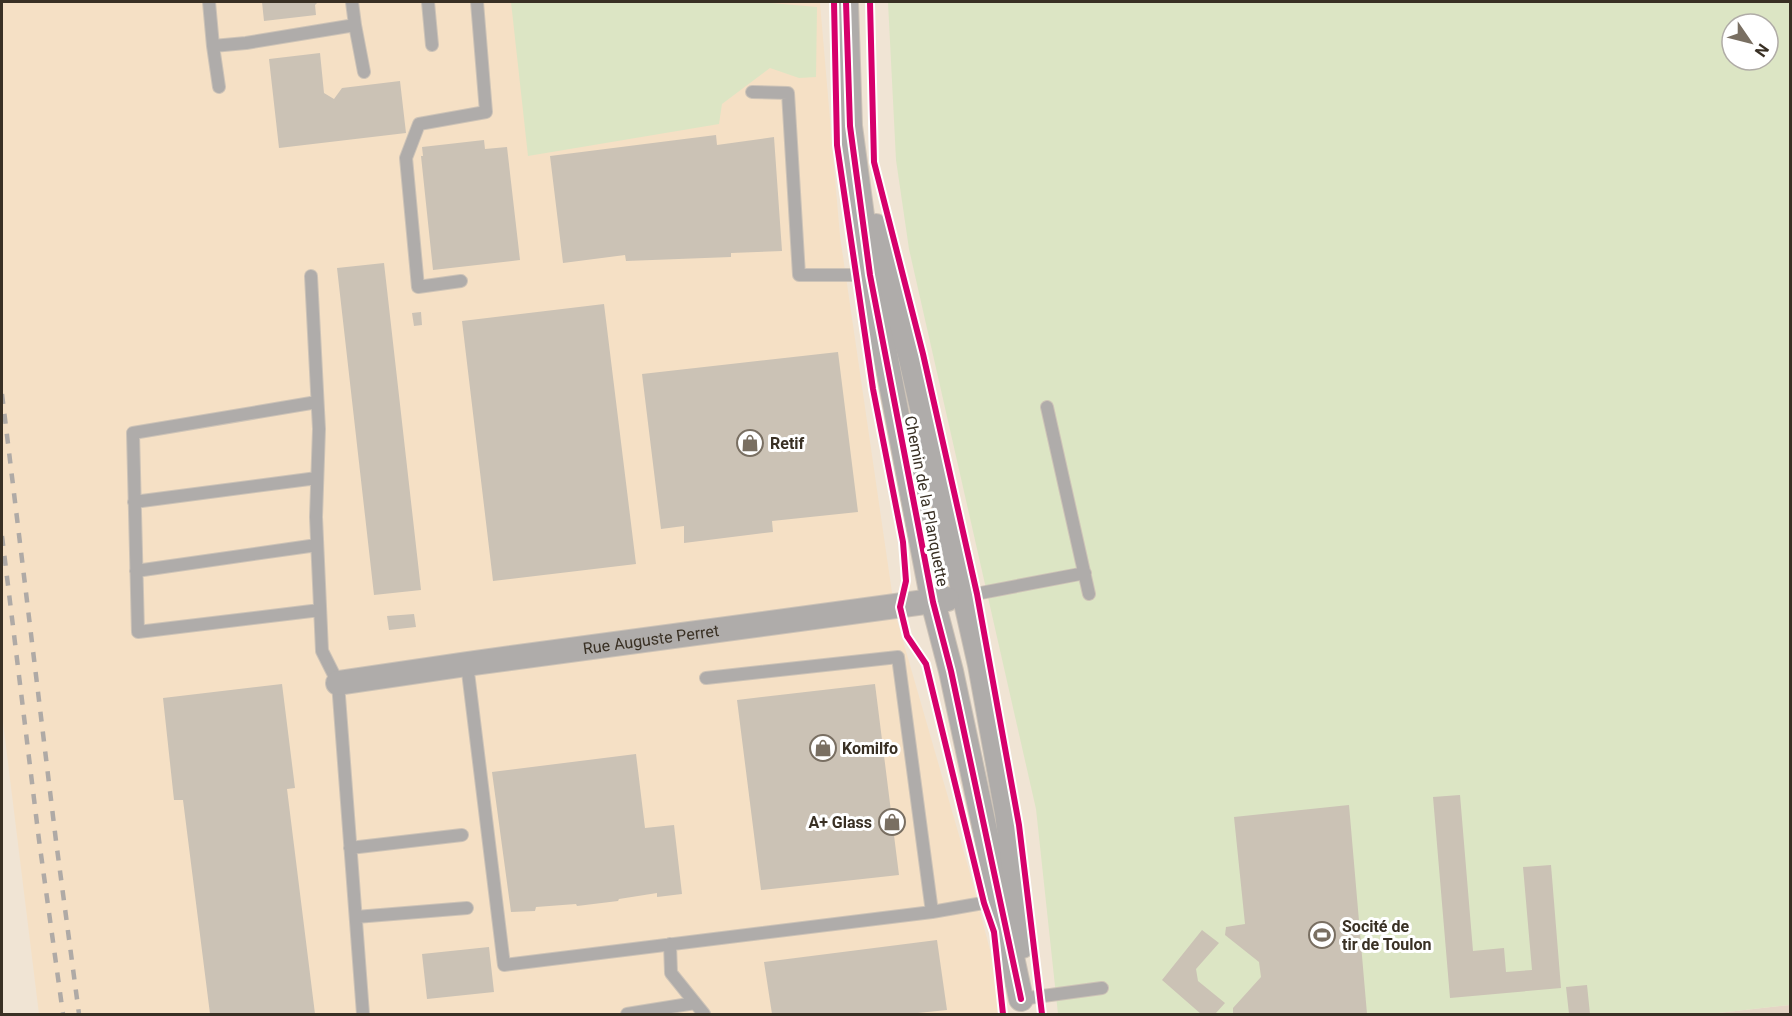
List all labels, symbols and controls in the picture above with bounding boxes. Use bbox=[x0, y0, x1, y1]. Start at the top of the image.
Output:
north arrow bbox=[1720, 12, 1780, 72]
text: N bbox=[1751, 40, 1773, 60]
street label: Chemin de la Planquette bbox=[901, 414, 952, 588]
shop icon: Retif bbox=[735, 428, 765, 458]
place label: Retif bbox=[770, 434, 805, 453]
street label: Rue Auguste Perret bbox=[582, 621, 720, 658]
shop icon: Komilfo bbox=[808, 733, 838, 763]
place label: Komilfo bbox=[842, 739, 898, 758]
shop icon: A+ Glass bbox=[877, 807, 907, 837]
place label: A+ Glass bbox=[808, 813, 872, 832]
place label: Socité de tir de Toulon bbox=[1342, 917, 1432, 954]
sports icon: Socité de tir de Toulon bbox=[1307, 920, 1337, 950]

